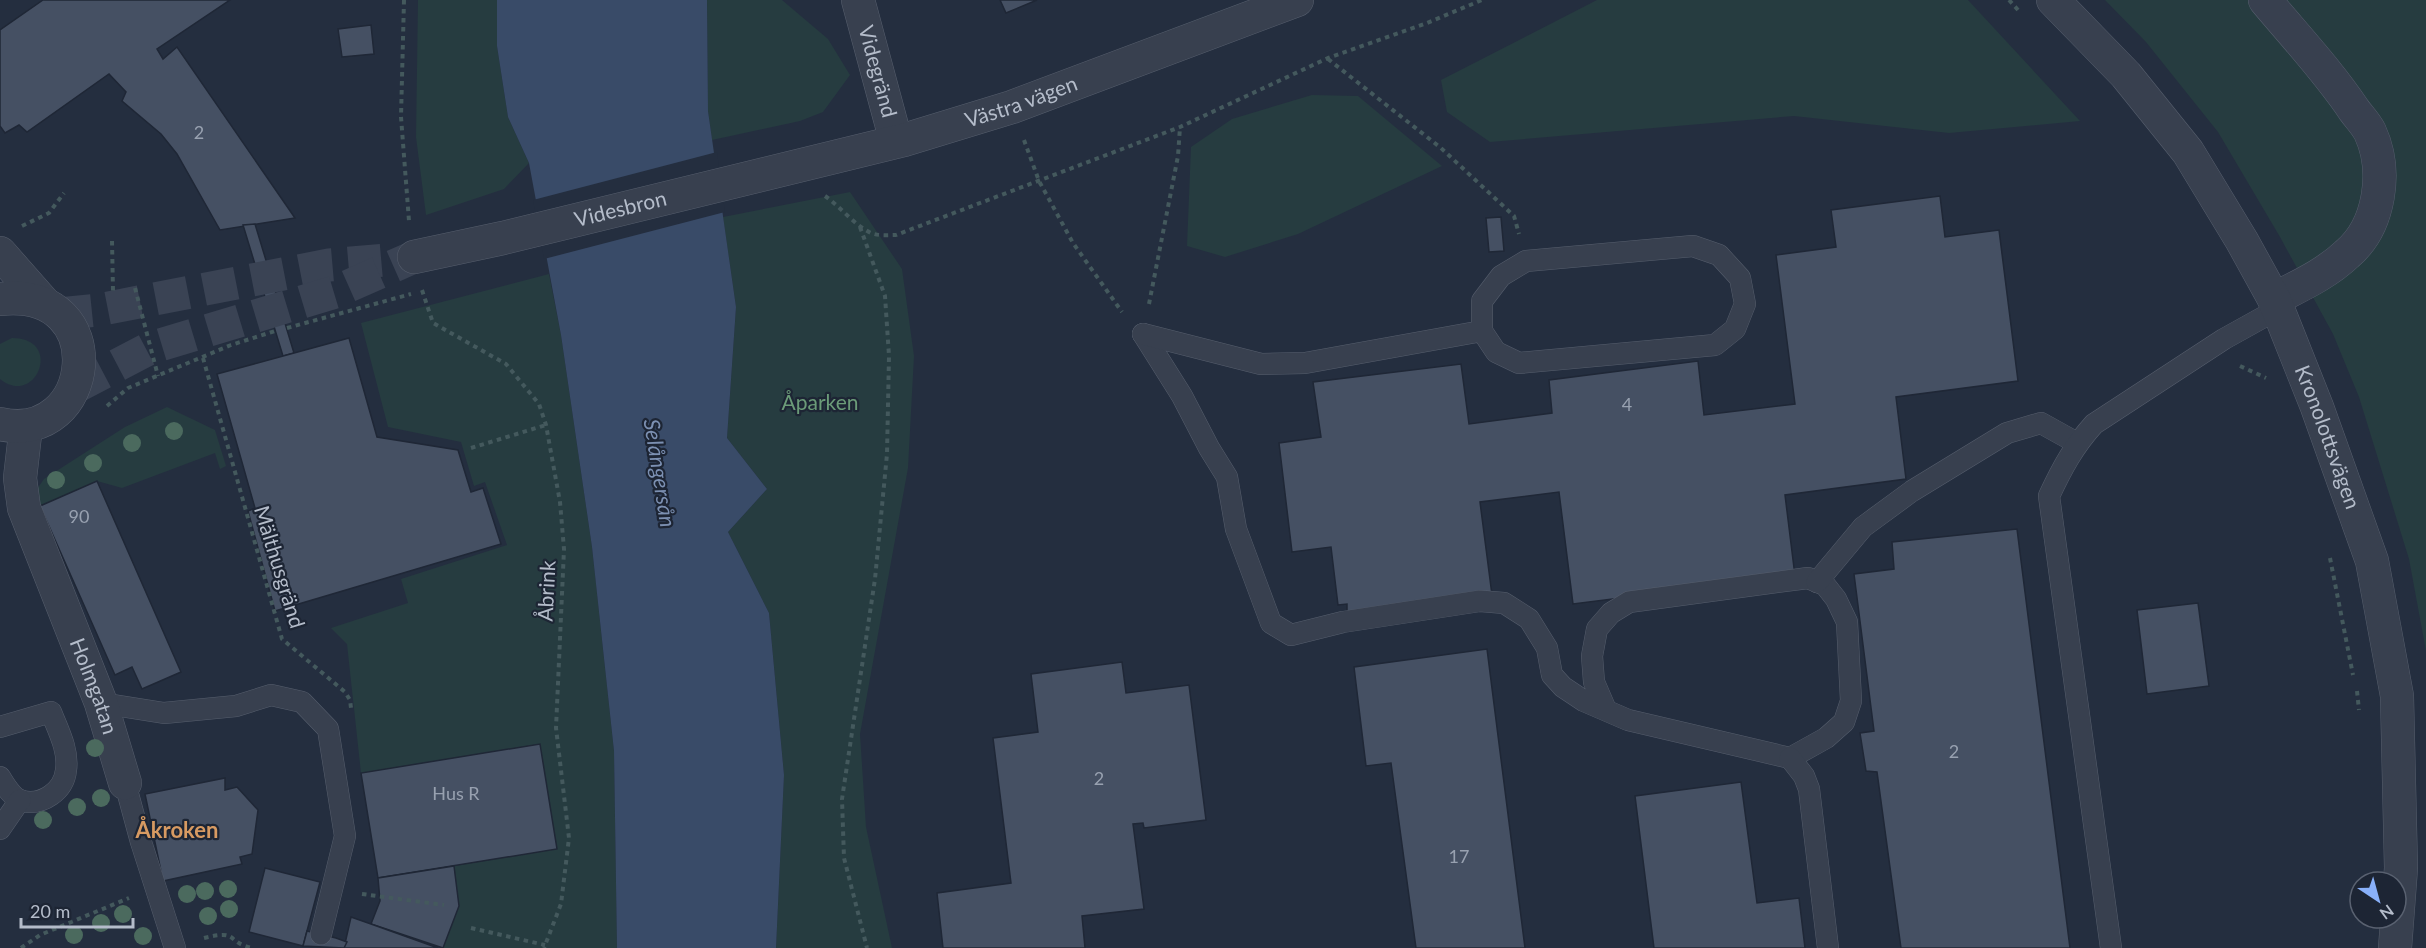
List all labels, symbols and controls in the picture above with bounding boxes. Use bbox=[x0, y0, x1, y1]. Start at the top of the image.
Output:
street label: Videgränd bbox=[854, 22, 903, 120]
street label: Västra vägen bbox=[962, 70, 1080, 132]
house number: 2 bbox=[194, 121, 204, 143]
street label: Videsbron bbox=[572, 185, 669, 231]
street label: Kronolottsvägen bbox=[2291, 361, 2366, 512]
park label: Åparken bbox=[782, 389, 858, 414]
house number: 4 bbox=[1622, 393, 1632, 415]
water label: Selångersån bbox=[639, 417, 682, 529]
street label: Mälthusgränd bbox=[250, 502, 311, 631]
house number: 90 bbox=[69, 505, 89, 527]
street label: Åbrink bbox=[531, 559, 560, 622]
street label: Holmgatan bbox=[66, 634, 124, 737]
house number: 2 bbox=[1949, 740, 1959, 762]
house number: 2 bbox=[1094, 767, 1104, 789]
house number: Hus R bbox=[432, 782, 480, 804]
district label: Åkroken bbox=[135, 816, 218, 843]
house number: 17 bbox=[1449, 845, 1469, 867]
north arrow bbox=[2348, 870, 2408, 930]
scale bar bbox=[21, 891, 134, 929]
text: 20 m bbox=[30, 900, 70, 922]
text: N bbox=[2377, 901, 2398, 924]

